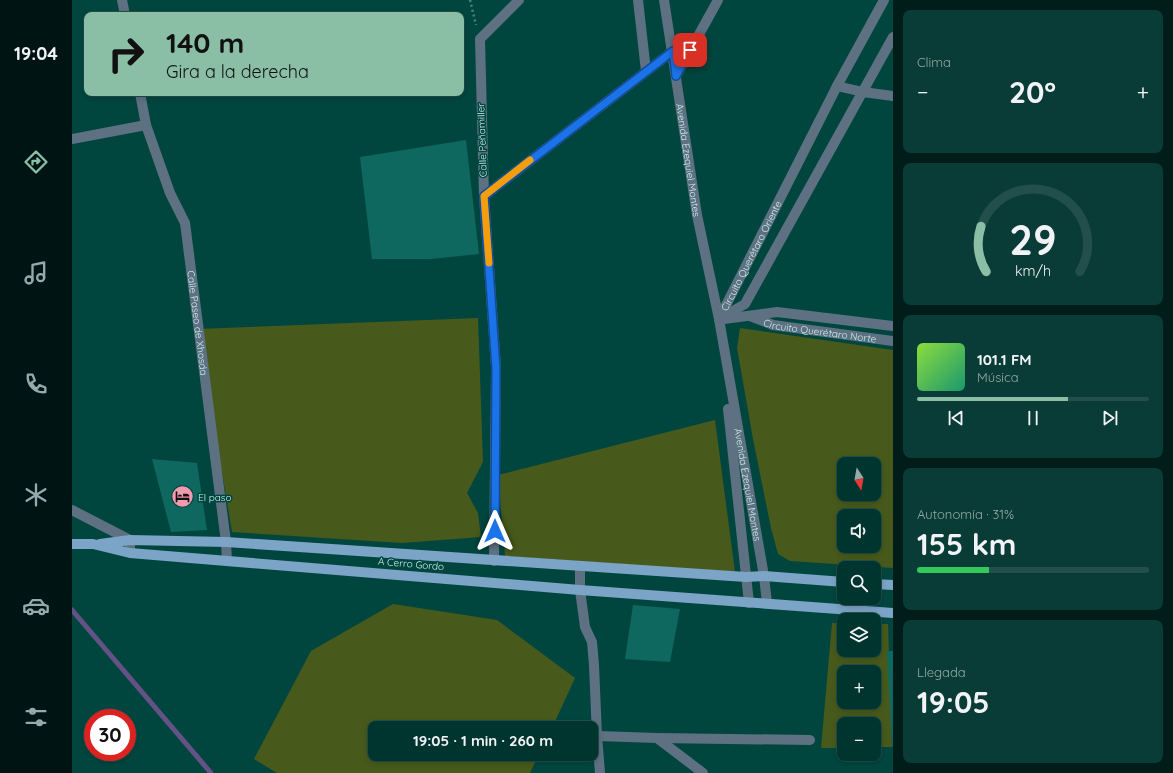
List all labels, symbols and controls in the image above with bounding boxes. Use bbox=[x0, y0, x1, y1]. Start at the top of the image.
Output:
text: 140 m bbox=[166, 25, 244, 60]
icon: right bbox=[100, 28, 152, 80]
pin bbox=[673, 33, 707, 67]
icon: arrive bbox=[679, 39, 701, 61]
text: 19:04 bbox=[14, 42, 58, 65]
text: Clima bbox=[917, 54, 951, 70]
text: Gira a la derecha bbox=[166, 60, 309, 83]
text: 20° bbox=[1009, 73, 1056, 111]
text: − bbox=[917, 78, 928, 106]
text: + bbox=[1137, 78, 1149, 106]
street label: Calle Peñamiller bbox=[474, 103, 490, 177]
street label: Avenida Ezequiel Montes bbox=[673, 103, 704, 218]
icon: directions bbox=[22, 148, 50, 176]
street label: Circuito Querétaro Oriente bbox=[718, 198, 785, 313]
text: 29 bbox=[1009, 213, 1057, 265]
icon: music bbox=[22, 259, 50, 287]
text: km/h bbox=[1015, 261, 1051, 279]
street label: Calle Paseo de Xhosda bbox=[185, 270, 211, 376]
street label: Circuito Querétaro Norte bbox=[762, 315, 878, 345]
text: 101.1 FM bbox=[977, 350, 1032, 369]
text: Música bbox=[977, 369, 1019, 385]
icon: phone bbox=[22, 370, 50, 398]
icon: previous bbox=[945, 407, 967, 429]
icon: pause bbox=[1022, 407, 1044, 429]
icon: next bbox=[1099, 407, 1121, 429]
street label: Avenida Ezequiel Montes bbox=[732, 427, 764, 542]
north arrow bbox=[837, 457, 881, 501]
map controls bbox=[837, 457, 881, 761]
icon: climate bbox=[22, 481, 50, 509]
hotel icon: El paso bbox=[169, 484, 195, 510]
place label: El paso bbox=[198, 491, 232, 504]
text: Autonomía · 31% bbox=[917, 506, 1014, 522]
button: sound bbox=[837, 509, 881, 553]
position arrow bbox=[474, 510, 516, 552]
text: 155 km bbox=[917, 525, 1016, 563]
street label: A Cerro Gordo bbox=[377, 555, 445, 573]
button: search bbox=[837, 561, 881, 605]
icon: car bbox=[22, 592, 50, 620]
button: layers bbox=[837, 613, 881, 657]
text: Llegada bbox=[917, 664, 966, 680]
button: + bbox=[837, 665, 881, 709]
text: 19:05 bbox=[917, 683, 990, 721]
icon: filters bbox=[22, 703, 50, 731]
speed limit sign: 30 bbox=[84, 709, 136, 761]
button: − bbox=[837, 717, 881, 761]
text: 19:05 · 1 min · 260 m bbox=[413, 731, 553, 750]

